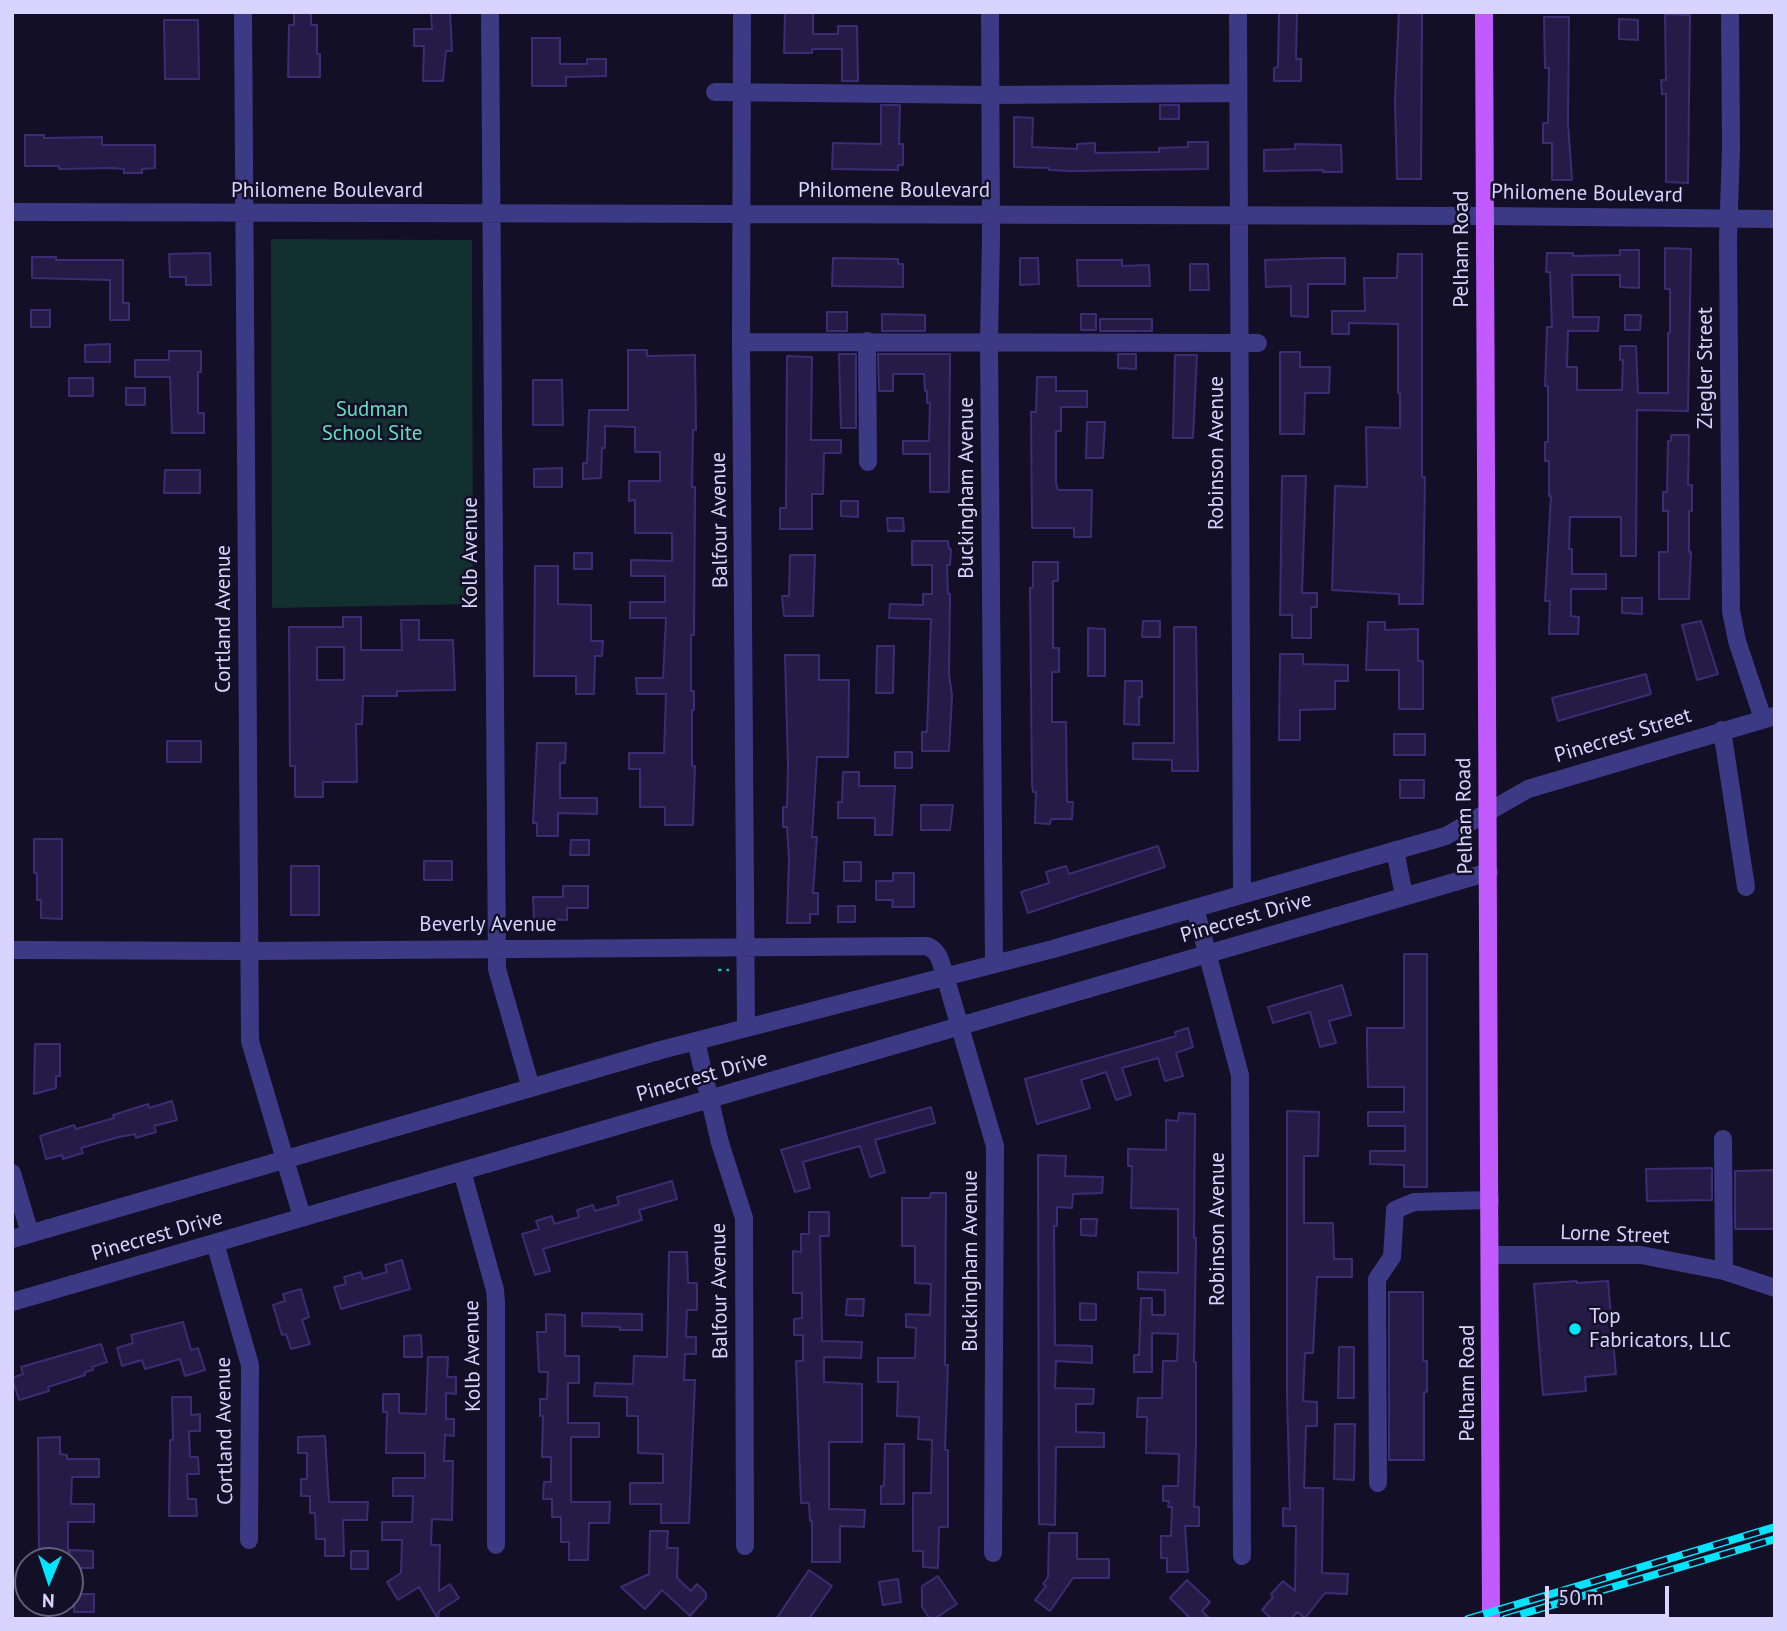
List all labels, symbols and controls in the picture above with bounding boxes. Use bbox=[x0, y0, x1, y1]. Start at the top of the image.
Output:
street label: Philomene Boulevard bbox=[231, 178, 423, 204]
street label: Philomene Boulevard bbox=[798, 178, 990, 204]
street label: Philomene Boulevard bbox=[1491, 180, 1683, 208]
street label: Pelham Road bbox=[1449, 191, 1475, 307]
street label: Ziegler Street bbox=[1693, 307, 1719, 429]
street label: Robinson Avenue bbox=[1204, 376, 1230, 530]
park label: Sudman School Site bbox=[322, 397, 422, 447]
street label: Buckingham Avenue bbox=[954, 397, 980, 579]
street label: Balfour Avenue bbox=[706, 452, 734, 588]
street label: Kolb Avenue bbox=[458, 497, 484, 609]
street label: Cortland Avenue bbox=[211, 545, 237, 693]
street label: Pinecrest Street bbox=[1552, 703, 1694, 769]
street label: Pelham Road bbox=[1451, 757, 1479, 875]
street label: Pinecrest Drive bbox=[1178, 887, 1314, 949]
street label: Beverly Avenue bbox=[419, 912, 557, 938]
street label: Pinecrest Drive bbox=[634, 1046, 770, 1108]
street label: Robinson Avenue bbox=[1205, 1152, 1231, 1306]
street label: Buckingham Avenue bbox=[958, 1170, 984, 1352]
street label: Pinecrest Drive bbox=[89, 1205, 225, 1267]
street label: Lorne Street bbox=[1560, 1220, 1670, 1250]
street label: Balfour Avenue bbox=[706, 1223, 734, 1359]
street label: Kolb Avenue bbox=[459, 1300, 487, 1412]
place label: Top Fabricators, LLC bbox=[1589, 1304, 1731, 1354]
marker: Top Fabricators, LLC bbox=[1567, 1321, 1583, 1337]
street label: Pelham Road bbox=[1455, 1325, 1481, 1441]
street label: Cortland Avenue bbox=[211, 1357, 239, 1505]
north arrow bbox=[14, 1547, 84, 1617]
scale bar bbox=[1549, 1572, 1673, 1616]
text: 50 m bbox=[1558, 1584, 1604, 1611]
text: N bbox=[42, 1589, 55, 1613]

